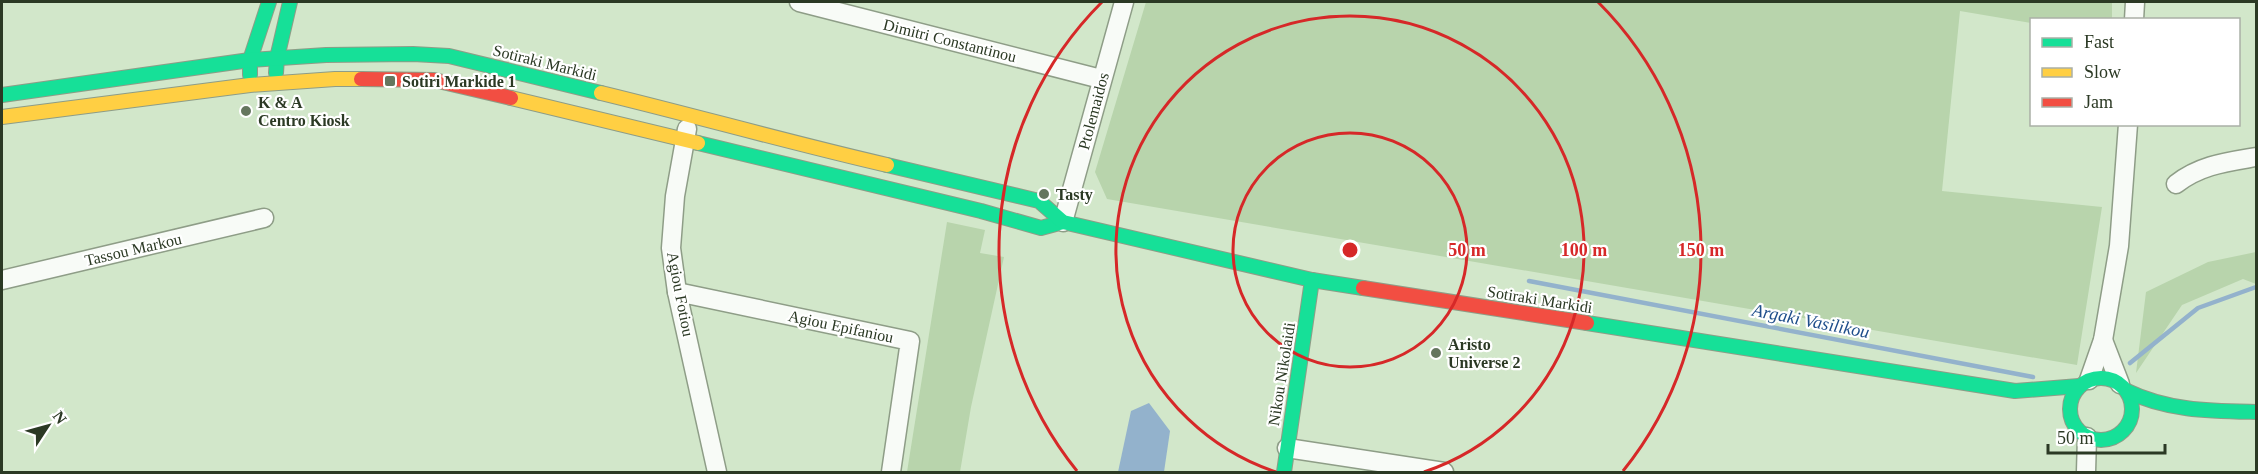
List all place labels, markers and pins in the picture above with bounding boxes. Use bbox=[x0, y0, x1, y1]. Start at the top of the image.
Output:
place label: Sotiri Markide 1 bbox=[402, 73, 516, 90]
marker: Sotiri Markide 1 bbox=[383, 74, 397, 88]
place label: K & A Centro Kiosk bbox=[258, 94, 350, 129]
marker: K & A Centro Kiosk bbox=[239, 104, 253, 118]
place label: Tasty bbox=[1056, 186, 1093, 204]
marker: Tasty bbox=[1037, 187, 1051, 201]
centre of rings bbox=[1340, 240, 1360, 260]
place label: Aristo Universe 2 bbox=[1448, 336, 1520, 371]
marker: Aristo Universe 2 bbox=[1429, 346, 1443, 360]

